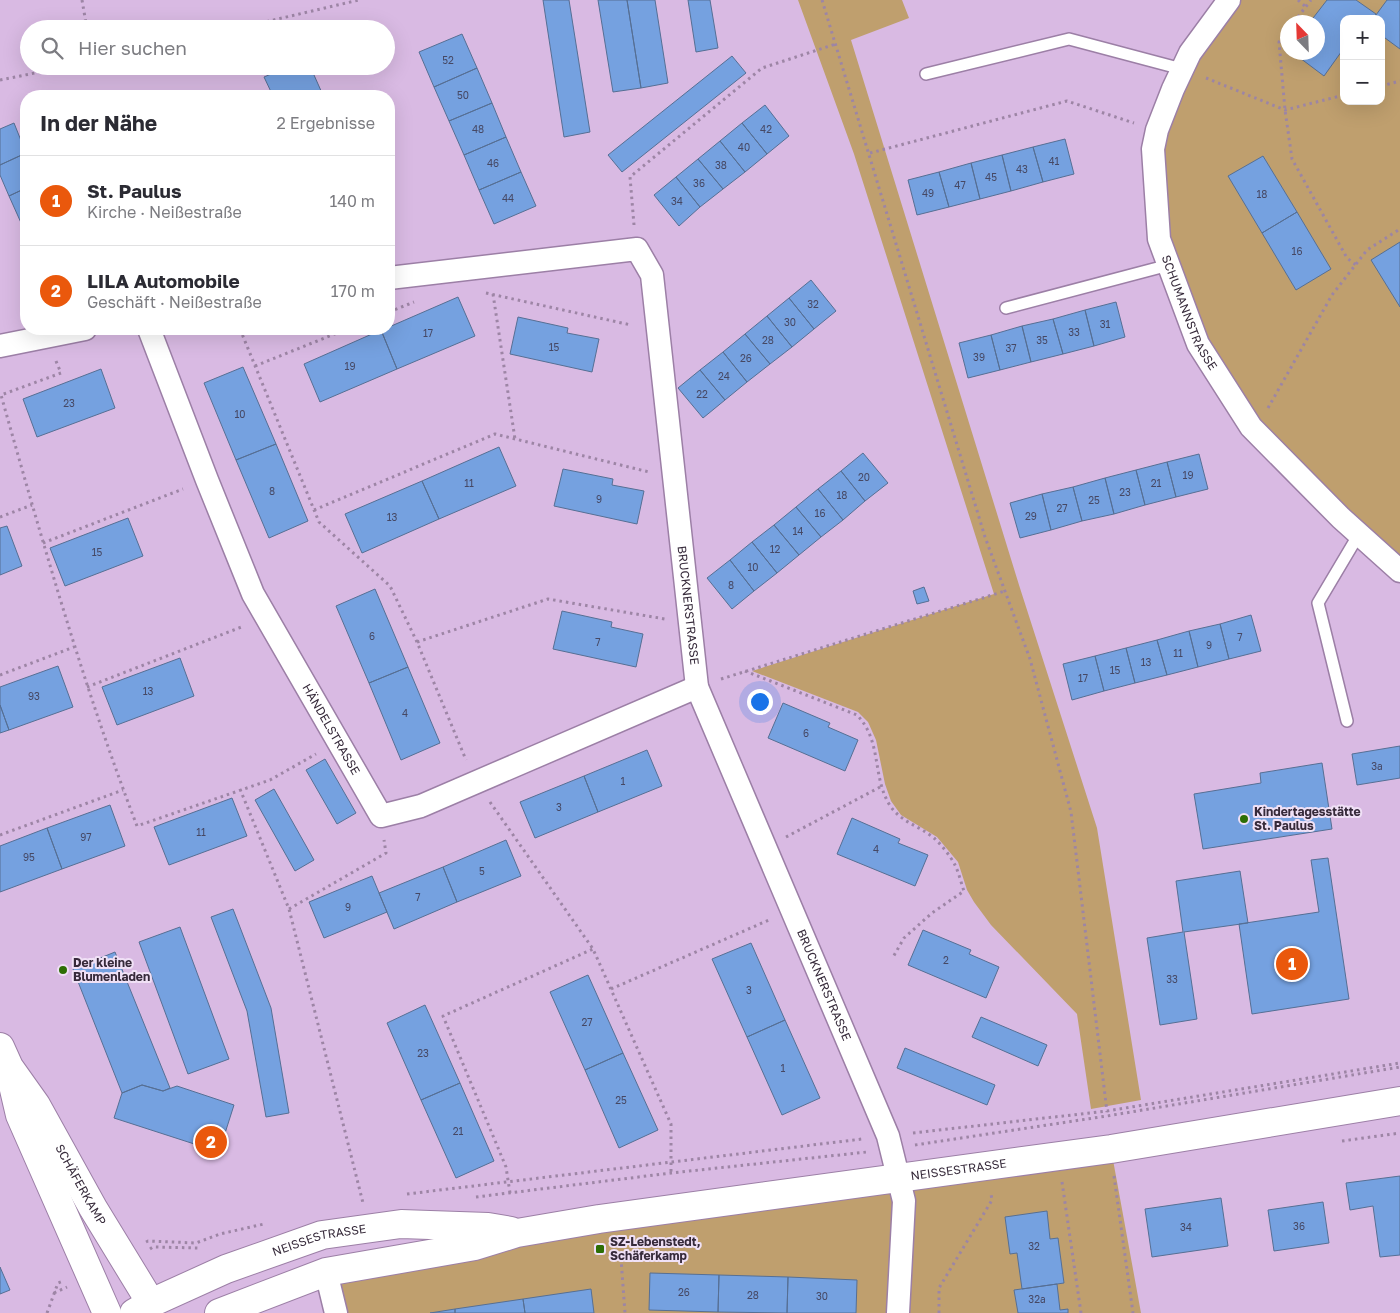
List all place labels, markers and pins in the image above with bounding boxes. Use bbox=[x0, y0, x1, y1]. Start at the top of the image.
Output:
place label: Kindertagesstätte St. Paulus bbox=[1254, 804, 1361, 833]
marker: Kindertagesstätte St. Paulus bbox=[1238, 813, 1250, 825]
pin: 1 bbox=[1276, 945, 1308, 983]
place label: Der kleine Blumenladen bbox=[73, 955, 150, 984]
marker: Der kleine Blumenladen bbox=[57, 964, 69, 976]
pin: 2 bbox=[195, 1123, 227, 1161]
place label: SZ-Lebenstedt, Schäferkamp bbox=[610, 1234, 701, 1263]
marker: SZ-Lebenstedt, Schäferkamp bbox=[594, 1243, 606, 1255]

